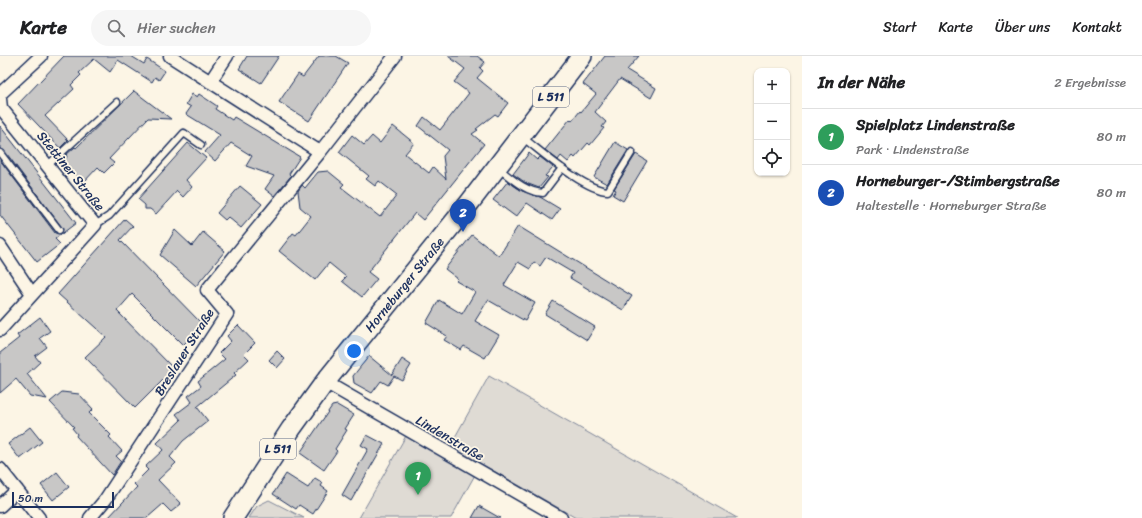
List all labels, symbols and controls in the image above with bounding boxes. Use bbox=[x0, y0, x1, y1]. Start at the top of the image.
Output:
search box bbox=[91, 10, 371, 46]
text: Karte bbox=[20, 11, 67, 44]
text: Hier suchen bbox=[137, 15, 216, 41]
text: Start bbox=[883, 15, 916, 40]
text: Karte bbox=[938, 15, 973, 40]
text: Über uns bbox=[995, 15, 1050, 40]
text: Kontakt bbox=[1072, 15, 1122, 40]
icon: search bbox=[105, 17, 127, 39]
text: In der Nähe bbox=[818, 67, 905, 97]
map controls bbox=[754, 68, 790, 176]
button: + bbox=[754, 68, 790, 104]
text: 2 Ergebnisse bbox=[1054, 71, 1126, 94]
road number: L 511 bbox=[533, 87, 569, 107]
button: − bbox=[754, 104, 790, 140]
text: Spielplatz Lindenstraße bbox=[856, 112, 1015, 138]
text: 1 bbox=[828, 125, 834, 148]
text: 80 m bbox=[1097, 125, 1126, 148]
street label: Stettiner Straße bbox=[31, 126, 111, 217]
text: Park · Lindenstraße bbox=[856, 138, 969, 161]
button: locate bbox=[754, 140, 790, 176]
text: Horneburger-/Stimbergstraße bbox=[856, 168, 1060, 194]
text: 2 bbox=[827, 181, 835, 204]
text: 80 m bbox=[1097, 181, 1126, 204]
text: Haltestelle · Horneburger Straße bbox=[856, 194, 1046, 217]
pin: 2 bbox=[450, 199, 476, 232]
street label: Horneburger Straße bbox=[358, 231, 450, 337]
street label: Breslauer Straße bbox=[148, 304, 220, 400]
your location bbox=[344, 341, 364, 361]
street label: Lindenstraße bbox=[411, 409, 489, 467]
road number: L 511 bbox=[260, 439, 296, 459]
pin: 1 bbox=[405, 462, 431, 495]
text: 50 m bbox=[18, 489, 43, 508]
scale bar bbox=[12, 490, 114, 509]

